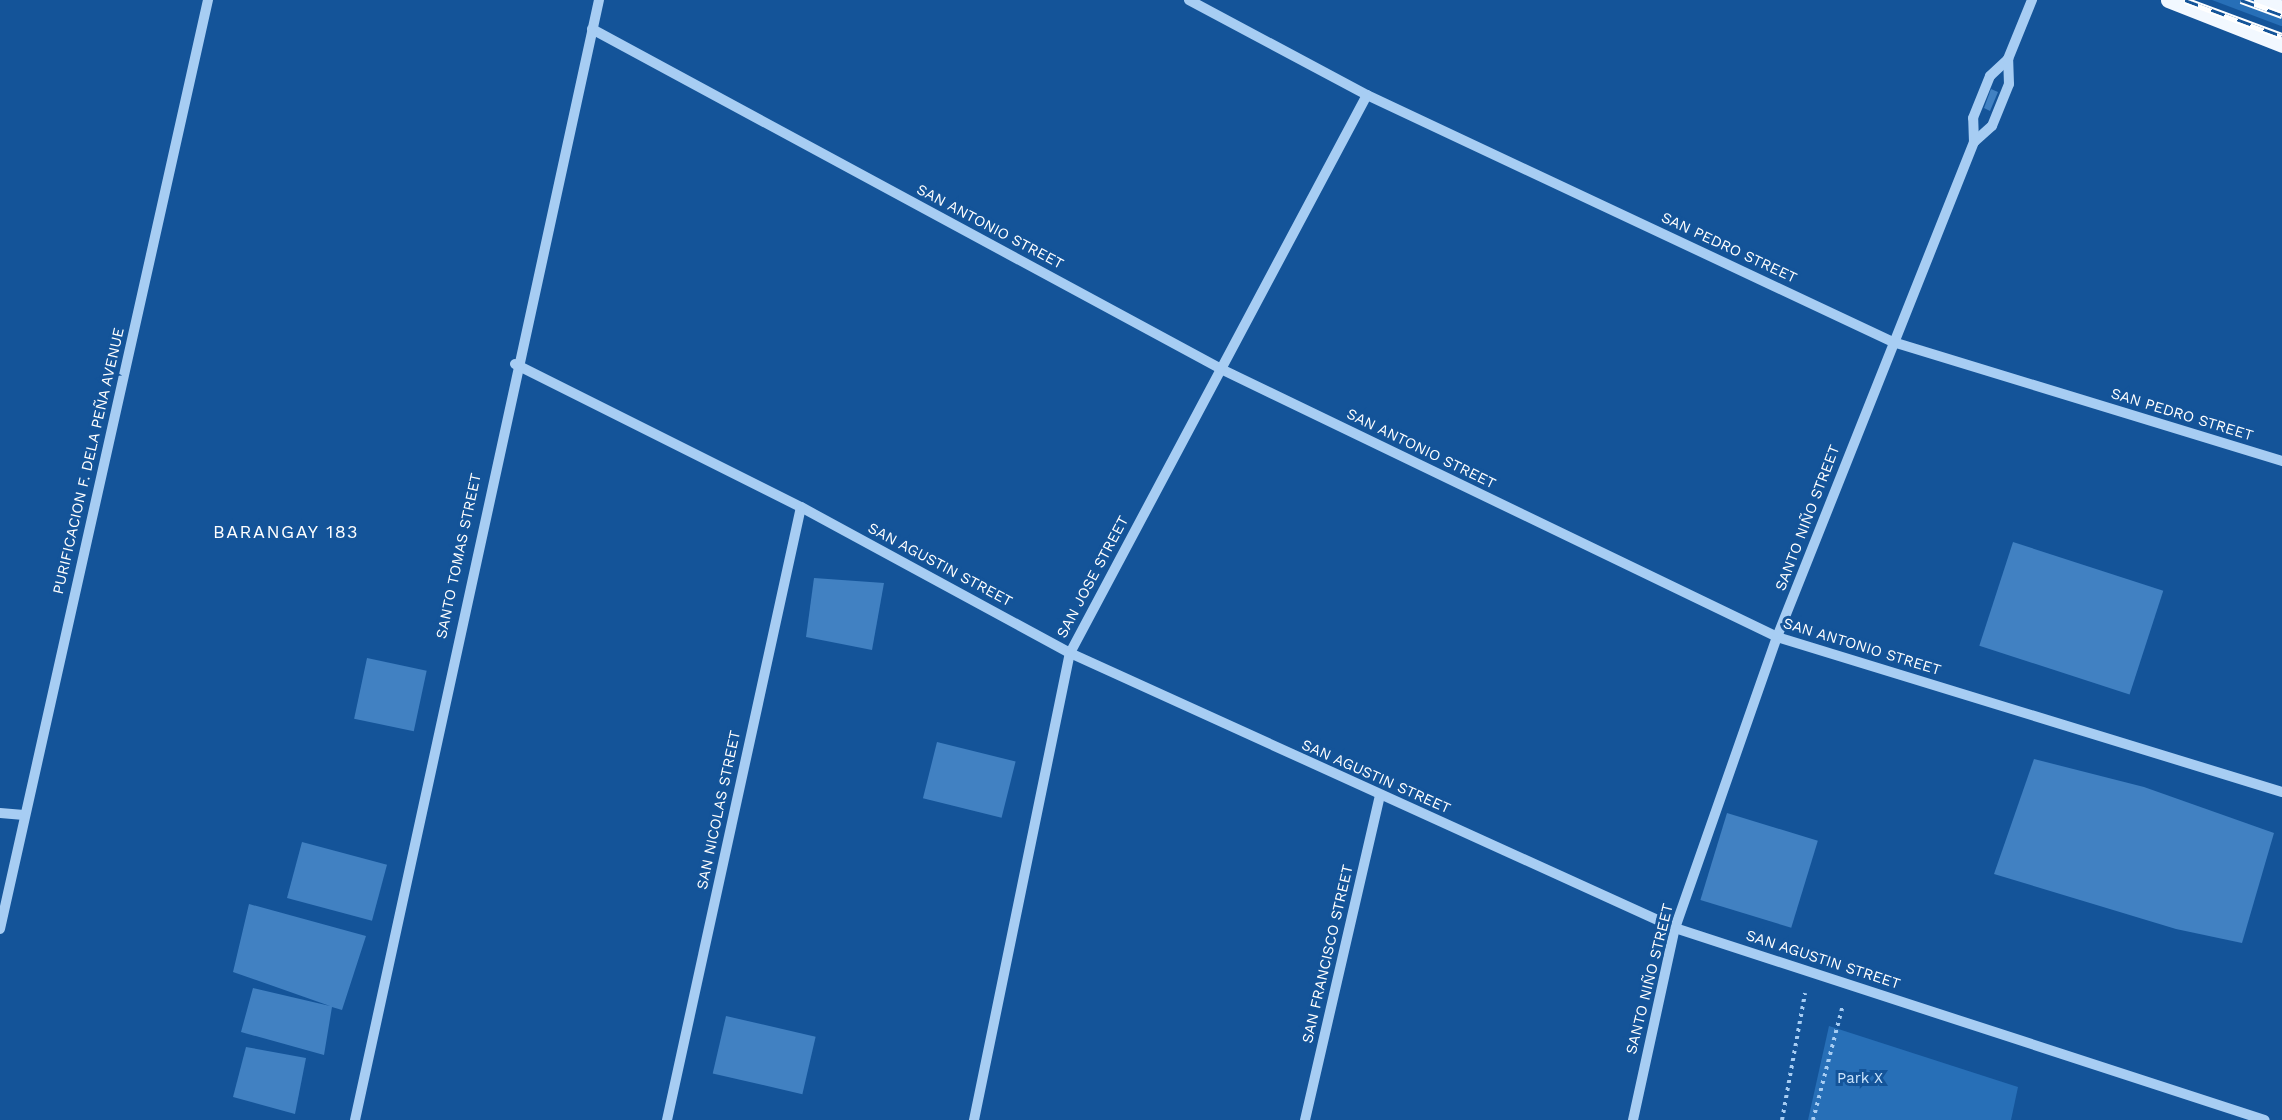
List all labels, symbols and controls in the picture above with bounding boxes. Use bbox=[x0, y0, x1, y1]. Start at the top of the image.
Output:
street label: SAN ANTONIO STREET bbox=[913, 180, 1067, 274]
street label: SAN PEDRO STREET bbox=[1658, 209, 1800, 287]
street label: PURIFICACION F. DELA PEÑA AVENUE bbox=[49, 325, 129, 597]
street label: SAN PEDRO STREET bbox=[2109, 385, 2255, 445]
street label: SAN ANTONIO STREET bbox=[1343, 405, 1499, 493]
street label: SANTO NIÑO STREET bbox=[1772, 443, 1844, 593]
street label: SANTO TOMAS STREET bbox=[433, 471, 485, 641]
street label: SAN JOSE STREET bbox=[1053, 513, 1133, 641]
street label: SAN AGUSTIN STREET bbox=[864, 519, 1016, 611]
district label: BARANGAY 183 bbox=[213, 521, 359, 543]
street label: SAN ANTONIO STREET bbox=[1781, 614, 1943, 680]
street label: SAN NICOLAS STREET bbox=[693, 729, 745, 891]
street label: SAN AGUSTIN STREET bbox=[1298, 736, 1454, 818]
street label: SAN FRANCISCO STREET bbox=[1299, 863, 1357, 1045]
street label: SANTO NIÑO STREET bbox=[1623, 902, 1677, 1056]
street label: SAN AGUSTIN STREET bbox=[1743, 926, 1903, 994]
park label: Park X bbox=[1837, 1070, 1883, 1088]

